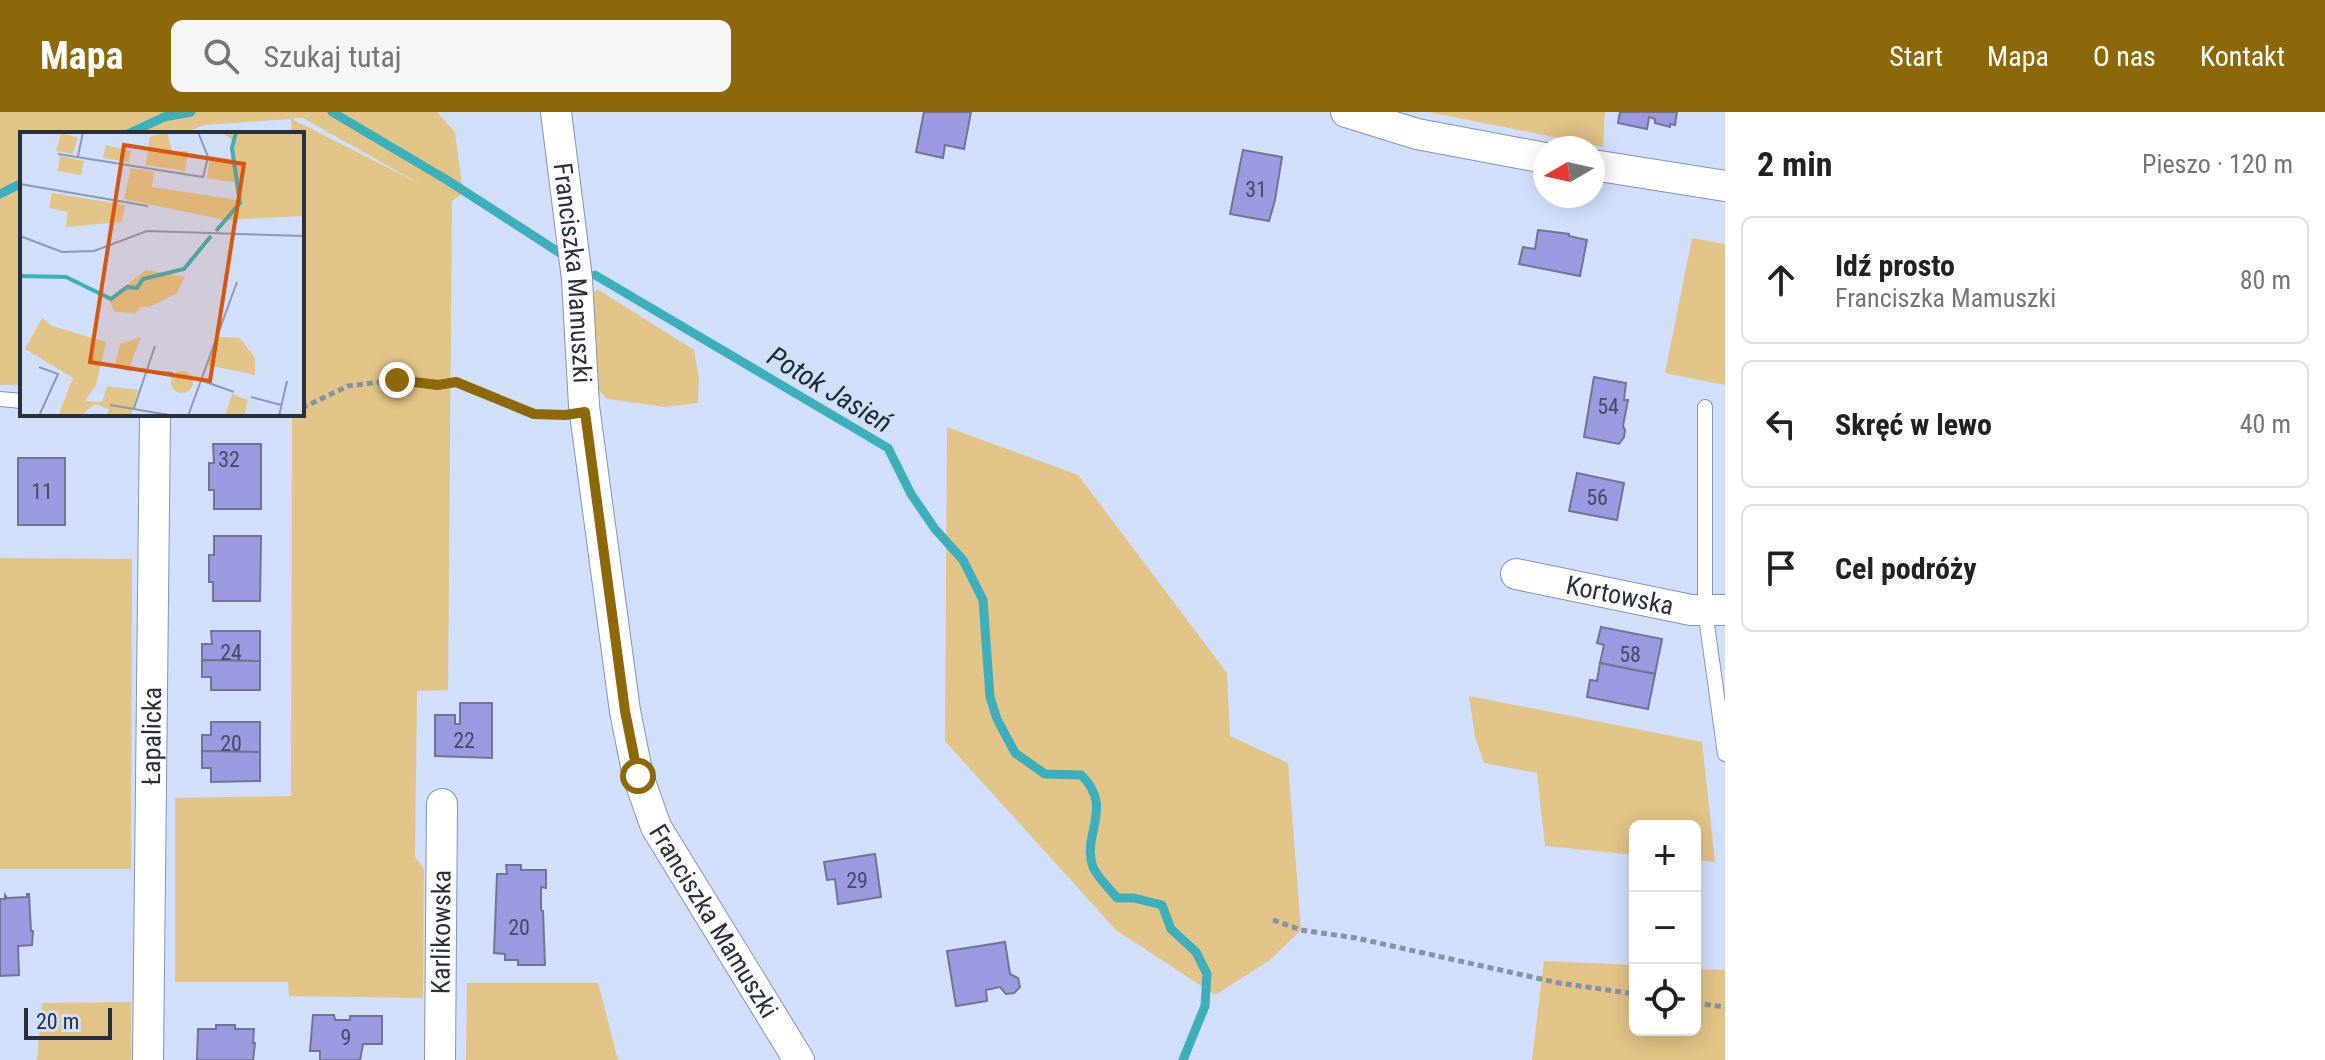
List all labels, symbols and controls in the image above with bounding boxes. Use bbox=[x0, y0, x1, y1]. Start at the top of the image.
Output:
search box bbox=[171, 20, 731, 92]
text: Mapa bbox=[40, 34, 123, 78]
icon: search bbox=[199, 34, 243, 78]
text: Szukaj tutaj bbox=[263, 39, 402, 74]
text: Start bbox=[1889, 40, 1943, 73]
text: Mapa bbox=[1987, 40, 2049, 73]
text: O nas bbox=[2093, 40, 2156, 73]
text: Kontakt bbox=[2200, 40, 2285, 73]
inset map bbox=[20, 132, 304, 416]
north arrow bbox=[1533, 136, 1605, 208]
text: 2 min bbox=[1757, 144, 1833, 184]
text: Pieszo · 120 m bbox=[2142, 149, 2293, 179]
street label: Franciszka Mamuszki bbox=[548, 161, 598, 384]
house number: 31 bbox=[1245, 177, 1267, 202]
text: Idź prosto bbox=[1835, 248, 1955, 283]
icon: ahead bbox=[1759, 258, 1803, 302]
text: 80 m bbox=[2240, 265, 2291, 295]
text: Franciszka Mamuszki bbox=[1835, 283, 2056, 313]
water label: Potok Jasień bbox=[762, 339, 899, 440]
route end bbox=[379, 362, 415, 398]
house number: 54 bbox=[1597, 394, 1619, 419]
icon: left bbox=[1759, 402, 1803, 446]
text: Skręć w lewo bbox=[1835, 407, 1992, 442]
text: 40 m bbox=[2240, 409, 2291, 439]
house number: 32 bbox=[218, 447, 240, 472]
house number: 11 bbox=[31, 479, 53, 504]
house number: 56 bbox=[1586, 485, 1608, 510]
icon: arrive bbox=[1759, 546, 1803, 590]
text: Cel podróży bbox=[1835, 551, 1977, 586]
street label: Kortowska bbox=[1563, 570, 1676, 621]
house number: 24 bbox=[220, 640, 242, 665]
house number: 58 bbox=[1619, 642, 1641, 667]
street label: Łapalicka bbox=[136, 687, 167, 785]
house number: 22 bbox=[453, 728, 475, 753]
house number: 20 bbox=[220, 731, 242, 756]
route start bbox=[620, 758, 656, 794]
street label: Franciszka Mamuszki bbox=[643, 819, 784, 1023]
map controls bbox=[1629, 820, 1701, 1036]
button: + bbox=[1629, 820, 1701, 892]
house number: 29 bbox=[846, 868, 868, 893]
street label: Karlikowska bbox=[426, 870, 456, 994]
button: − bbox=[1629, 892, 1701, 964]
house number: 20 bbox=[508, 915, 530, 940]
button: locate bbox=[1629, 964, 1701, 1036]
scale bar bbox=[24, 1004, 112, 1040]
text: 20 m bbox=[36, 1009, 79, 1034]
house number: 9 bbox=[341, 1025, 351, 1050]

